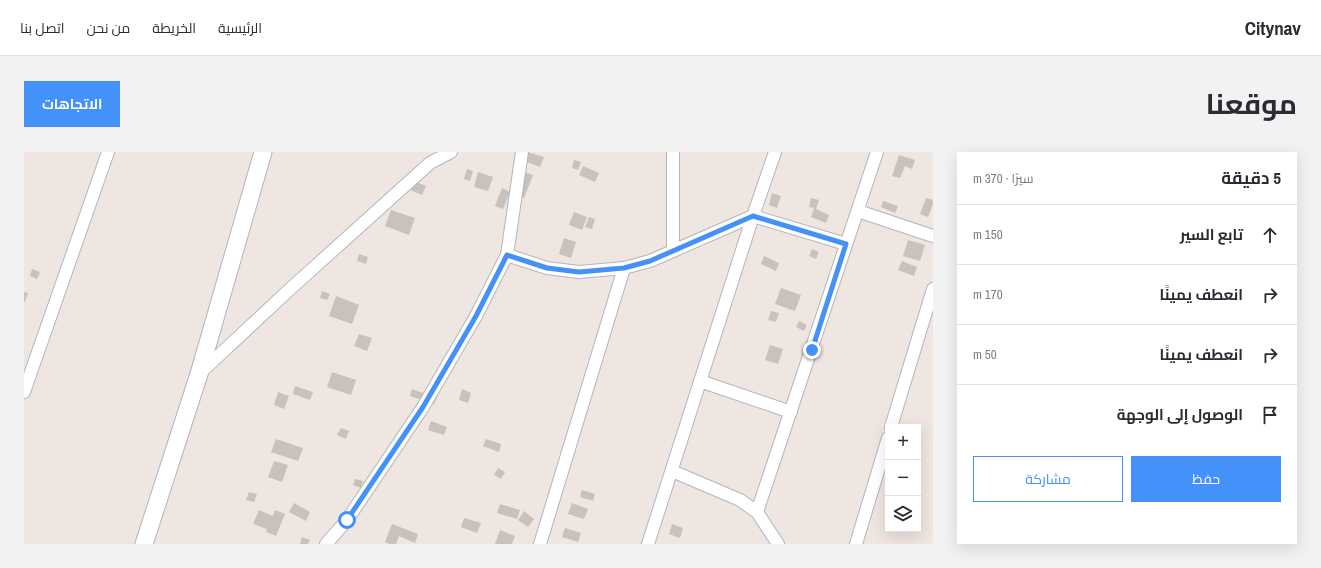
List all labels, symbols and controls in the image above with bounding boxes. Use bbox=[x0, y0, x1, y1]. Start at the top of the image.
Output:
text: Citynav bbox=[1245, 15, 1301, 41]
text: اتصل بنا bbox=[20, 19, 64, 37]
text: من نحن bbox=[86, 19, 130, 37]
text: الخريطة bbox=[152, 19, 196, 37]
text: الرئيسية bbox=[218, 19, 262, 37]
button: الاتجاهات bbox=[24, 81, 120, 127]
text: موقعنا bbox=[1206, 85, 1297, 123]
text: 5 دقيقة bbox=[1221, 166, 1281, 189]
text: سيرًا · 370 m bbox=[973, 170, 1034, 187]
text: تابع السير bbox=[1180, 224, 1243, 245]
icon: ahead bbox=[1259, 224, 1281, 246]
text: 150 m bbox=[973, 226, 1003, 243]
text: انعطف يمينًا bbox=[1160, 284, 1243, 305]
icon: right bbox=[1259, 284, 1281, 306]
text: 170 m bbox=[973, 286, 1003, 303]
route end bbox=[803, 341, 821, 359]
text: انعطف يمينًا bbox=[1160, 344, 1243, 365]
icon: right bbox=[1259, 344, 1281, 366]
text: 50 m bbox=[973, 346, 997, 363]
text: الوصول إلى الوجهة bbox=[1117, 404, 1243, 425]
icon: arrive bbox=[1259, 404, 1281, 426]
map controls bbox=[885, 424, 921, 532]
button: + bbox=[885, 424, 921, 460]
button: مشاركة bbox=[973, 456, 1123, 502]
button: حفظ bbox=[1131, 456, 1281, 502]
button: − bbox=[885, 460, 921, 496]
button: layers bbox=[885, 496, 921, 532]
route start bbox=[338, 511, 356, 529]

